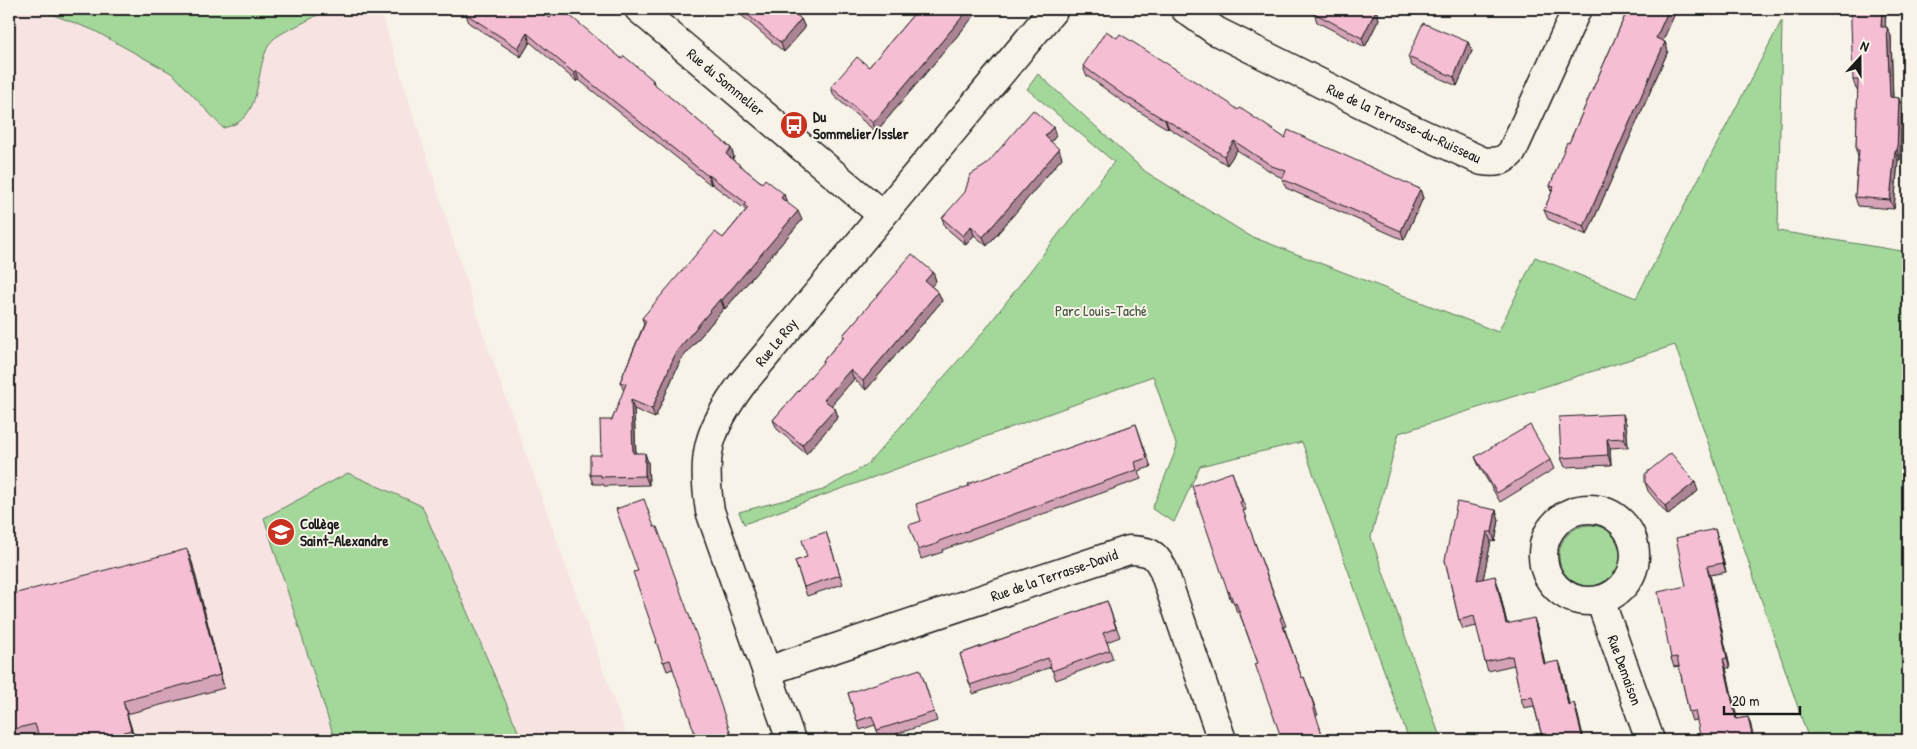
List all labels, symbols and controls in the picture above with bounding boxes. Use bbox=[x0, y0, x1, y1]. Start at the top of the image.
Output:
north arrow bbox=[1834, 32, 1884, 82]
text: N bbox=[1858, 35, 1872, 56]
street label: Rue du Sommelier bbox=[683, 43, 770, 121]
street label: Rue de la Terrasse-du-Ruisseau bbox=[1323, 78, 1485, 168]
place label: Du Sommelier/Issler bbox=[813, 106, 909, 144]
bus stop icon: Du Sommelier/Issler bbox=[779, 110, 809, 140]
park label: Parc Louis-Taché bbox=[1055, 300, 1147, 321]
street label: Rue Le Roy bbox=[750, 313, 802, 371]
place label: Collège Saint-Alexandre bbox=[300, 513, 388, 551]
school or university icon: Collège Saint-Alexandre bbox=[266, 517, 296, 547]
street label: Rue de la Terrasse-David bbox=[988, 543, 1120, 607]
street label: Rue Demaison bbox=[1603, 632, 1647, 708]
scale bar bbox=[1724, 684, 1801, 716]
text: 20 m bbox=[1732, 690, 1759, 711]

